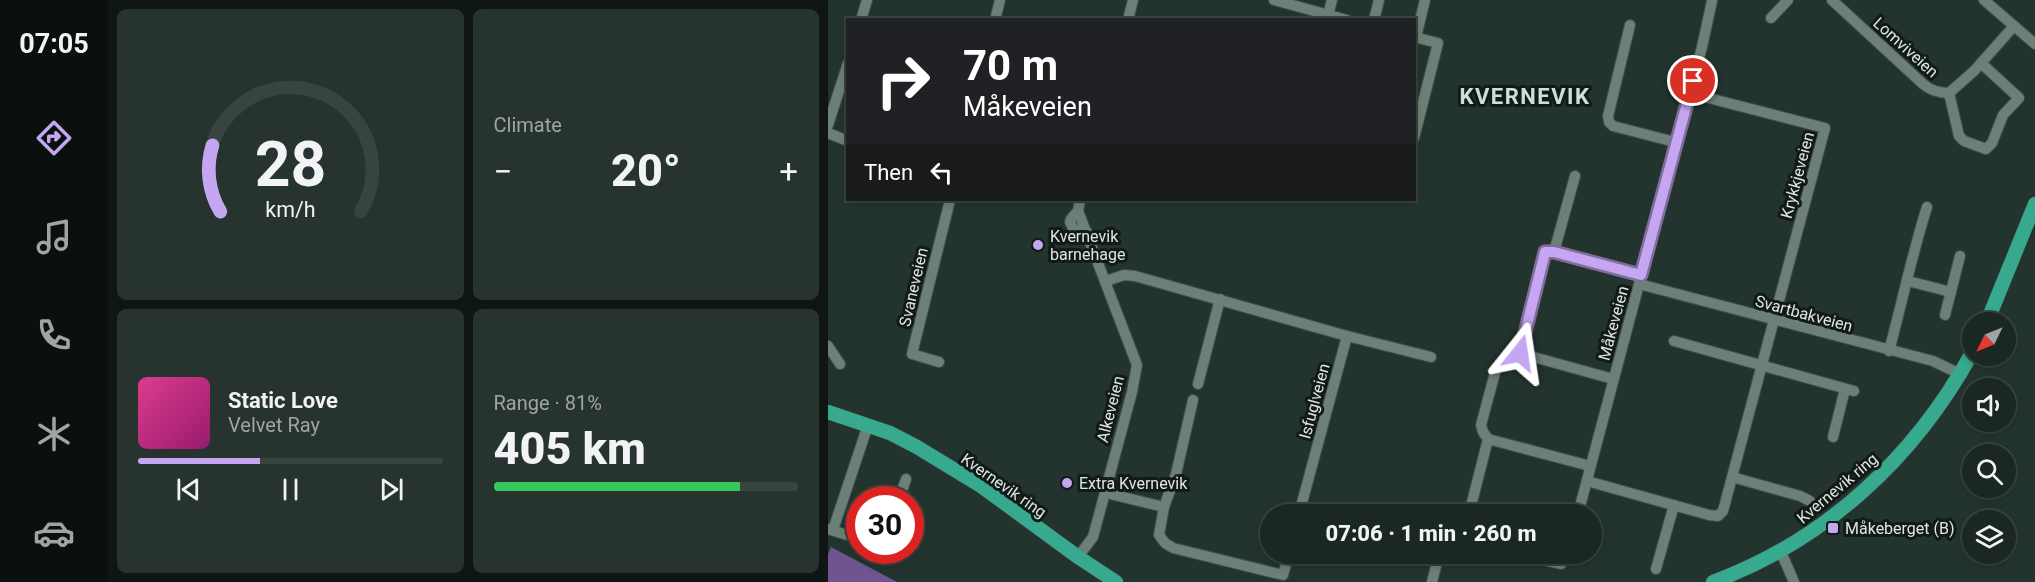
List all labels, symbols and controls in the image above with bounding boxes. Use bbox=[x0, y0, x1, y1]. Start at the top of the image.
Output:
street label: Lomviveien bbox=[1869, 13, 1942, 81]
text: 07:05 bbox=[19, 28, 89, 60]
text: 70 m bbox=[963, 41, 1058, 90]
icon: right bbox=[864, 42, 942, 120]
pin bbox=[1667, 55, 1718, 106]
icon: arrive bbox=[1676, 64, 1709, 97]
district label: KVERNEVIK bbox=[1459, 84, 1591, 109]
text: Måkeveien bbox=[963, 91, 1092, 123]
text: Climate bbox=[494, 113, 562, 137]
icon: directions bbox=[33, 117, 75, 159]
text: 28 bbox=[254, 128, 326, 201]
street label: Krykkjeveien bbox=[1777, 130, 1818, 221]
text: 20° bbox=[611, 144, 681, 197]
text: − bbox=[494, 152, 512, 191]
text: + bbox=[779, 152, 798, 191]
icon: left bbox=[925, 156, 958, 189]
text: Then bbox=[864, 160, 913, 185]
text: km/h bbox=[265, 197, 315, 222]
icon: music bbox=[33, 216, 75, 258]
place label: Kvernevik barnehage bbox=[1050, 227, 1125, 264]
marker: Kvernevik barnehage bbox=[1031, 238, 1045, 252]
street label: Svaneveien bbox=[895, 246, 932, 328]
street label: Måkeveien bbox=[1594, 284, 1633, 362]
street label: Svartbakveien bbox=[1753, 291, 1855, 336]
north arrow bbox=[1962, 312, 2016, 366]
map controls bbox=[1962, 312, 2016, 564]
icon: phone bbox=[33, 314, 75, 356]
position arrow bbox=[1488, 321, 1552, 385]
street label: Isfuglveien bbox=[1295, 361, 1334, 441]
street label: Alkeveien bbox=[1093, 374, 1128, 444]
button: sound bbox=[1962, 378, 2016, 432]
text: Static Love bbox=[228, 388, 338, 413]
text: Range · 81% bbox=[494, 391, 602, 415]
icon: climate bbox=[33, 413, 75, 455]
text: Velvet Ray bbox=[228, 413, 320, 437]
text: 405 km bbox=[494, 422, 646, 475]
button: search bbox=[1962, 444, 2016, 498]
street label: Kvernevik ring bbox=[958, 449, 1050, 522]
street label: Kvernevik ring bbox=[1793, 449, 1881, 528]
icon: previous bbox=[172, 473, 205, 506]
icon: pause bbox=[274, 473, 307, 506]
icon: next bbox=[375, 473, 408, 506]
place label: Extra Kvernevik bbox=[1079, 474, 1188, 493]
marker: Extra Kvernevik bbox=[1060, 476, 1074, 490]
speed limit sign: 30 bbox=[846, 486, 924, 564]
button: layers bbox=[1962, 510, 2016, 564]
icon: car bbox=[33, 512, 75, 554]
place label: Måkeberget (B) bbox=[1845, 519, 1955, 538]
text: 07:06 · 1 min · 260 m bbox=[1326, 521, 1536, 546]
marker: Måkeberget (B) bbox=[1826, 521, 1840, 535]

